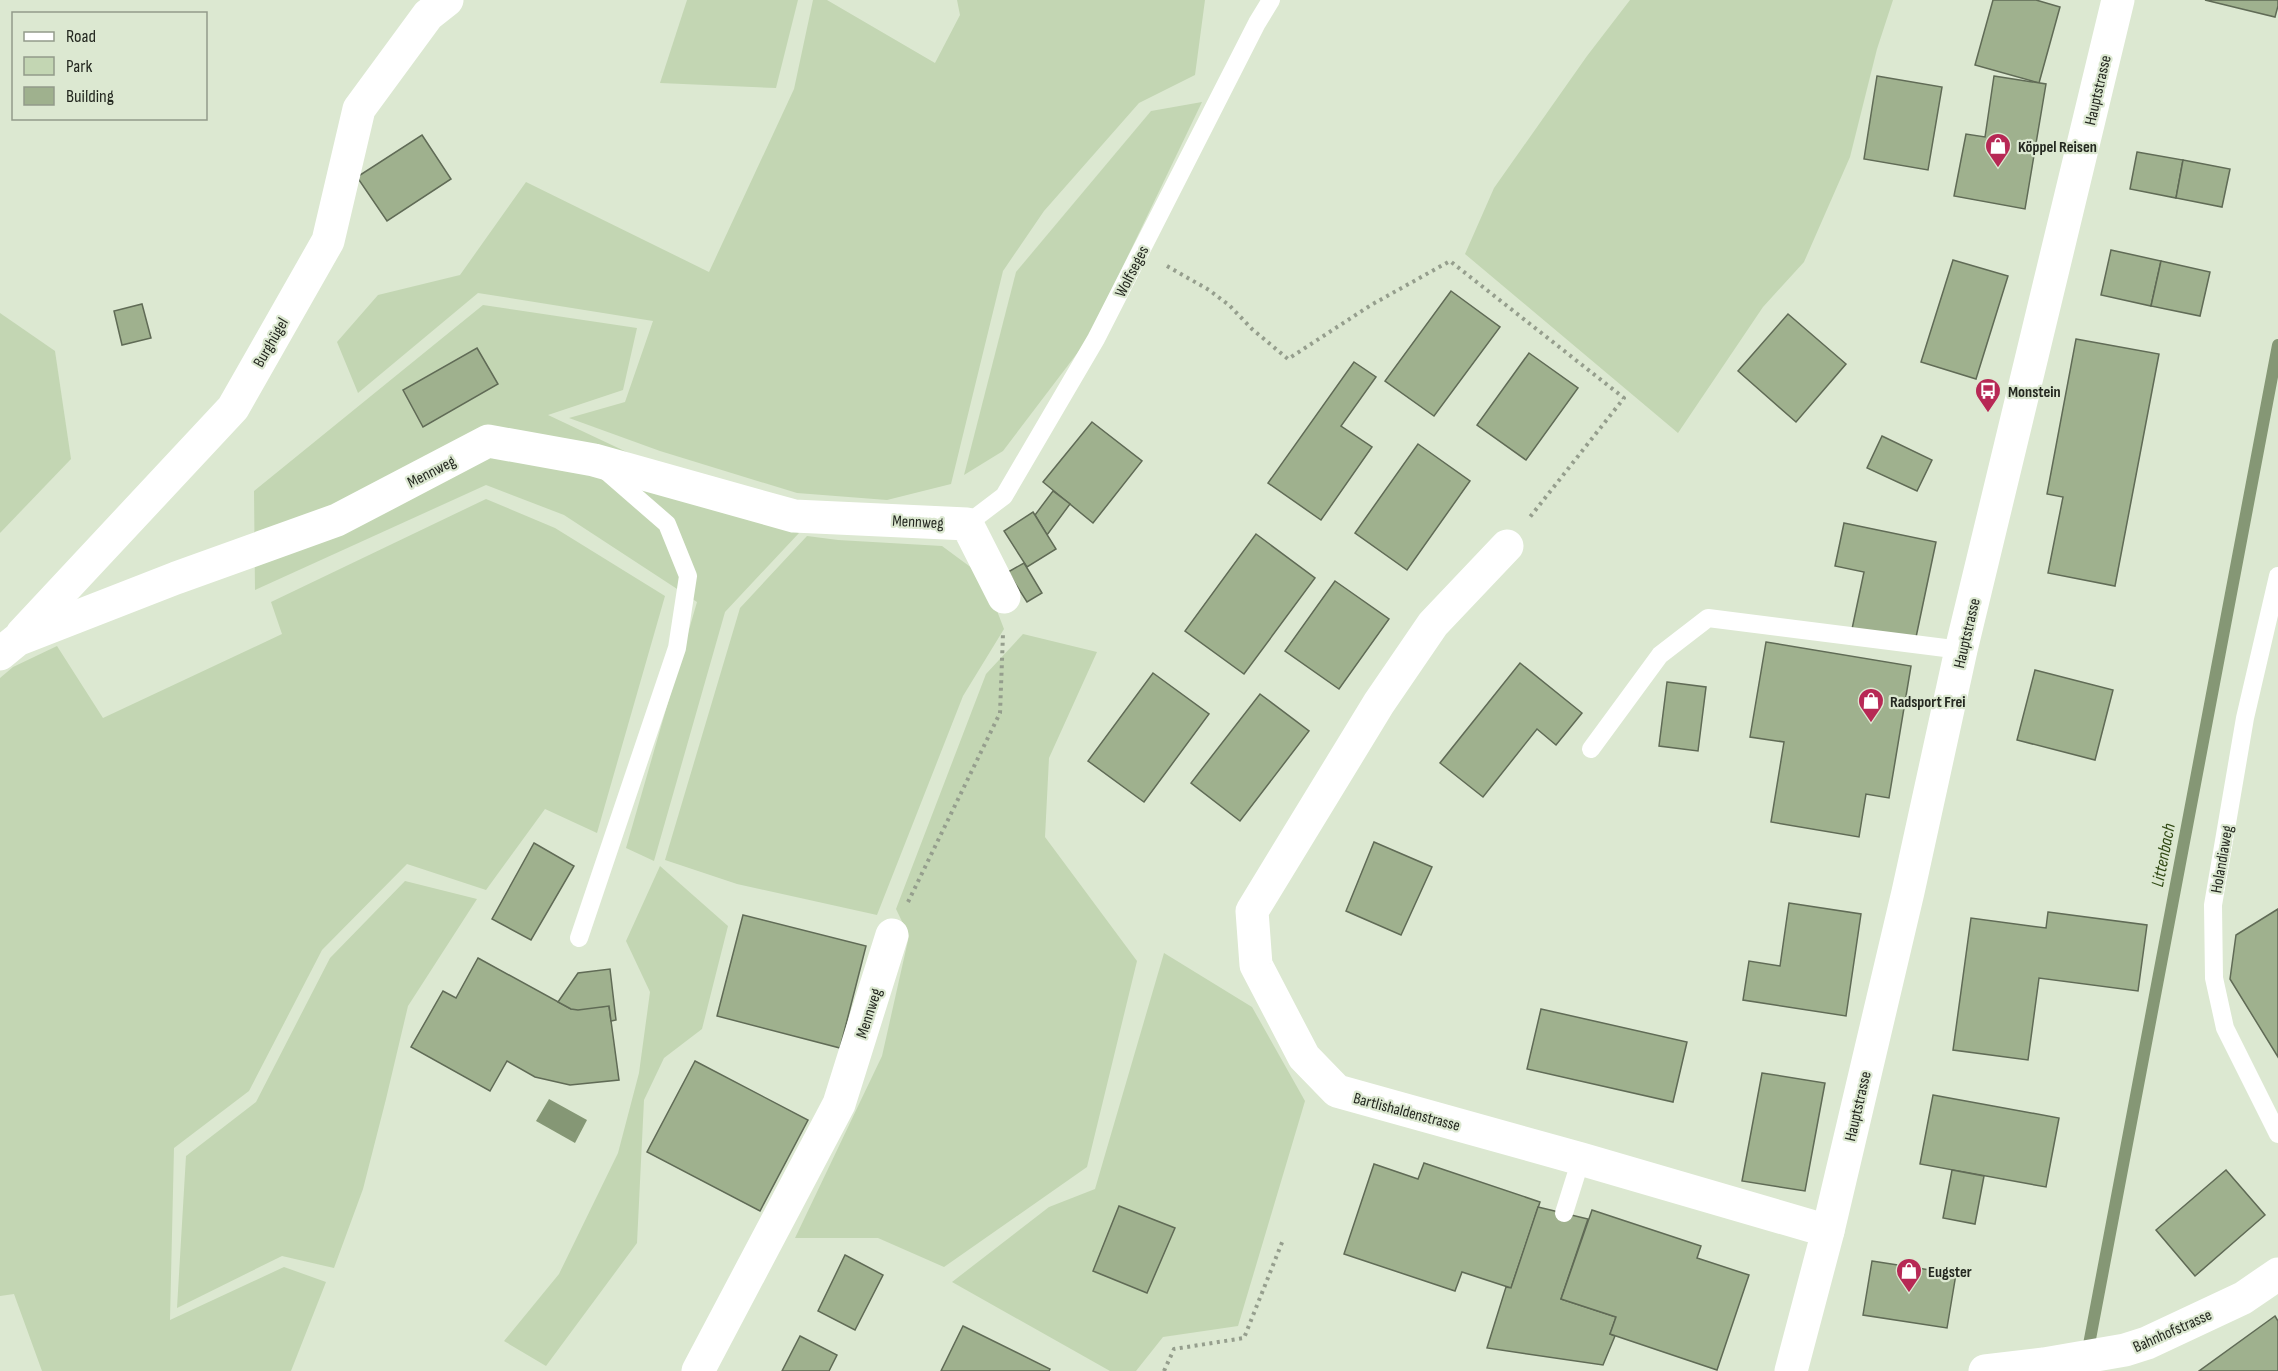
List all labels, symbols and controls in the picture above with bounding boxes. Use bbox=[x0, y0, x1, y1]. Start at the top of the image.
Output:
legend bbox=[12, 12, 207, 120]
text: Road bbox=[66, 26, 96, 47]
street label: Hauptstrasse bbox=[2081, 53, 2116, 127]
text: Park bbox=[66, 56, 92, 77]
text: Building bbox=[66, 86, 114, 107]
shop icon: Köppel Reisen bbox=[1983, 131, 2013, 169]
place label: Köppel Reisen bbox=[2018, 138, 2097, 157]
street label: Wolfseges bbox=[1111, 243, 1153, 301]
street label: Burghügel bbox=[250, 315, 293, 371]
bus stop icon: Monstein bbox=[1973, 376, 2003, 414]
place label: Monstein bbox=[2008, 383, 2061, 402]
street label: Mennweg bbox=[404, 452, 459, 492]
street label: Mennweg bbox=[892, 512, 944, 533]
street label: Hauptstrasse bbox=[1950, 596, 1985, 670]
shop icon: Radsport Frei bbox=[1856, 686, 1886, 724]
place label: Radsport Frei bbox=[1890, 693, 1966, 712]
water label: Littenbach bbox=[2147, 821, 2180, 889]
street label: Holandiaweg bbox=[2207, 824, 2238, 895]
street label: Mennweg bbox=[852, 986, 886, 1041]
street label: Hauptstrasse bbox=[1841, 1069, 1876, 1143]
street label: Bartlishaldenstrasse bbox=[1351, 1089, 1462, 1136]
shop icon: Eugster bbox=[1894, 1256, 1924, 1294]
place label: Eugster bbox=[1928, 1263, 1972, 1282]
street label: Bahnhofstrasse bbox=[2130, 1306, 2215, 1357]

